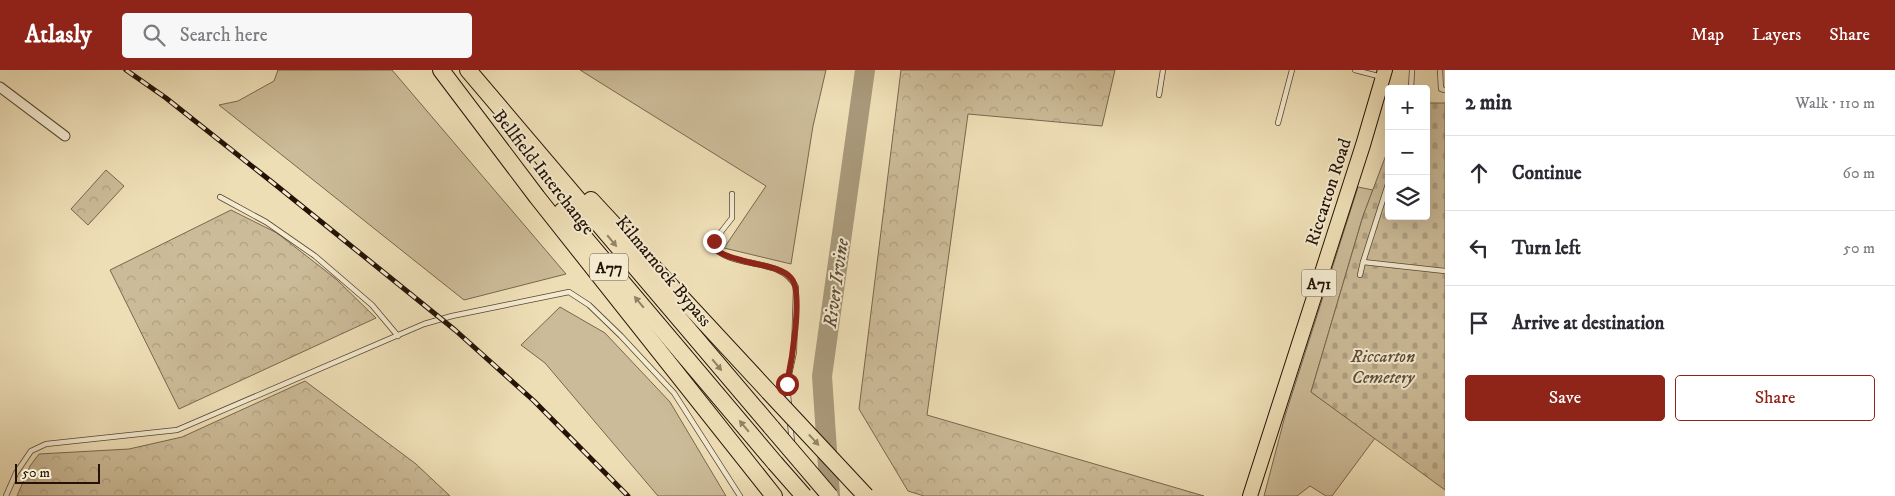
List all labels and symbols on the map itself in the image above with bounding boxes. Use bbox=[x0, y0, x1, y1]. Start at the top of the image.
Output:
street label: Bellfield Interchange bbox=[488, 106, 599, 239]
street label: Riccarton Road bbox=[1301, 136, 1357, 249]
street label: Kilmarnock Bypass bbox=[611, 212, 716, 332]
route end bbox=[703, 230, 726, 253]
one-way arrow bbox=[607, 234, 618, 247]
water label: River Irvine bbox=[819, 237, 854, 330]
road number: A77 bbox=[590, 253, 628, 280]
road number: A71 bbox=[1302, 270, 1336, 297]
one-way arrow bbox=[633, 295, 644, 308]
park label: Riccarton Cemetery bbox=[1350, 346, 1415, 389]
one-way arrow bbox=[712, 358, 723, 371]
route start bbox=[776, 373, 799, 396]
one-way arrow bbox=[738, 419, 749, 432]
one-way arrow bbox=[808, 434, 820, 446]
scale bar bbox=[15, 461, 100, 484]

